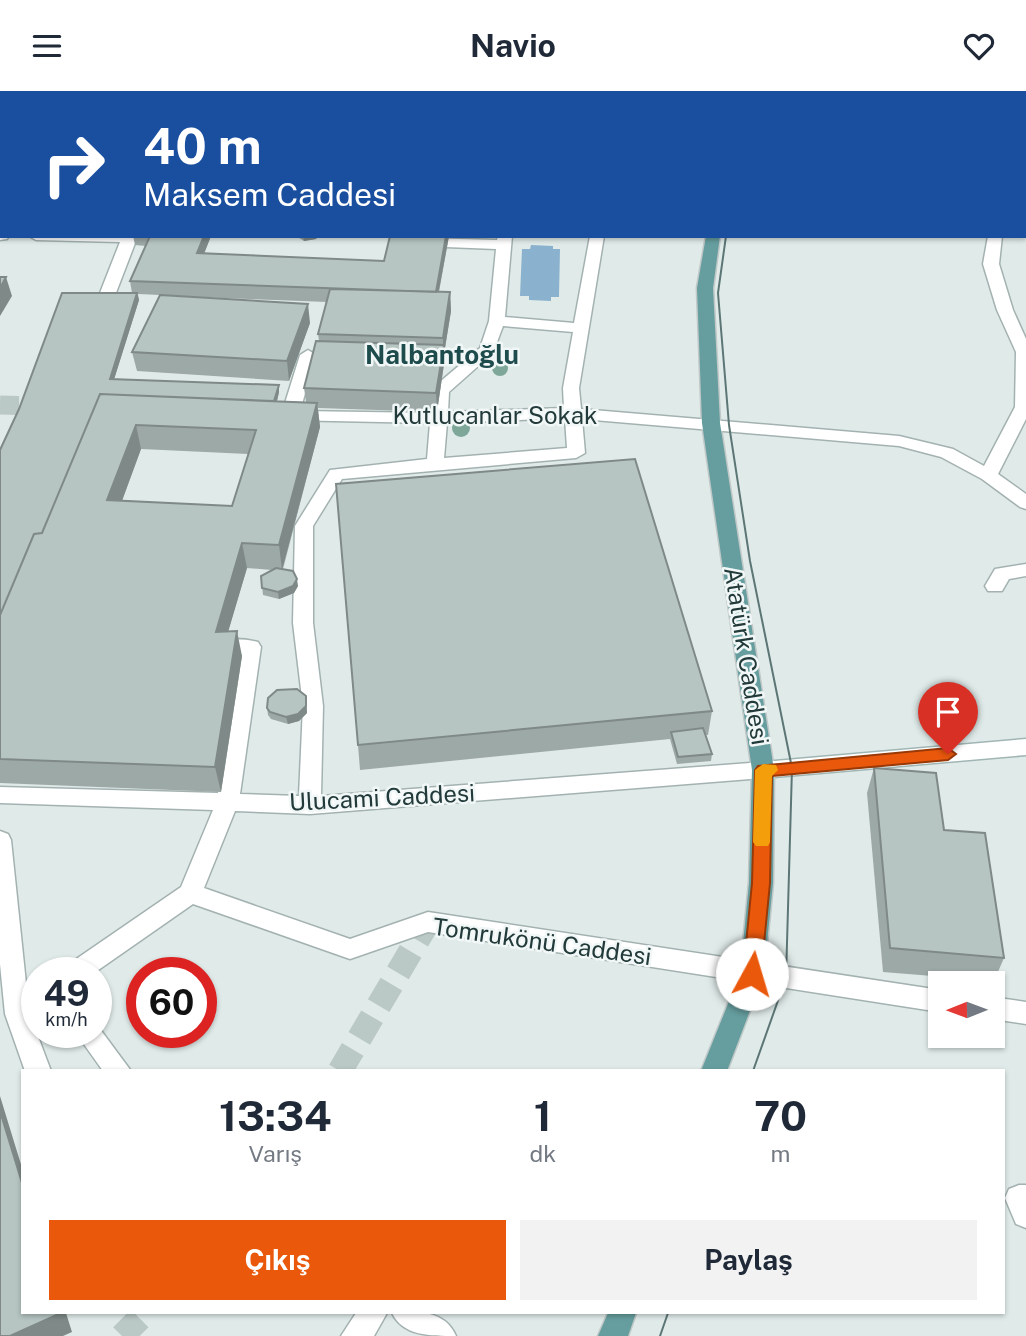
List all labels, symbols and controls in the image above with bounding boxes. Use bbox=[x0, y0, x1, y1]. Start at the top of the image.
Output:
icon: menu bbox=[28, 27, 66, 65]
text: Navio bbox=[470, 27, 556, 64]
icon: heart bbox=[960, 27, 998, 65]
text: 40 m bbox=[143, 117, 262, 175]
icon: right bbox=[28, 119, 119, 210]
text: Maksem Caddesi bbox=[143, 176, 396, 213]
district label: Nalbantoğlu bbox=[365, 339, 519, 370]
street label: Kutlucanlar Sokak bbox=[393, 401, 597, 429]
street label: Atatürk Caddesi bbox=[719, 565, 775, 747]
pin bbox=[918, 682, 978, 754]
icon: arrive bbox=[929, 693, 967, 731]
street label: Ulucami Caddesi bbox=[288, 778, 476, 816]
street label: Tomrukönü Caddesi bbox=[431, 912, 653, 970]
position arrow bbox=[715, 937, 789, 1011]
speed limit sign: 60 bbox=[126, 957, 217, 1048]
north arrow bbox=[928, 971, 1004, 1048]
map controls bbox=[928, 971, 1005, 1048]
text: 49 bbox=[43, 973, 90, 1014]
text: km/h bbox=[45, 1009, 88, 1030]
text: 13:34 bbox=[219, 1091, 331, 1140]
text: 1 bbox=[534, 1091, 552, 1140]
text: 70 bbox=[754, 1091, 807, 1140]
text: Varış bbox=[248, 1140, 302, 1167]
text: dk bbox=[529, 1140, 556, 1167]
text: m bbox=[771, 1140, 791, 1167]
button: Çıkış bbox=[49, 1220, 506, 1300]
button: Paylaş bbox=[520, 1220, 977, 1300]

